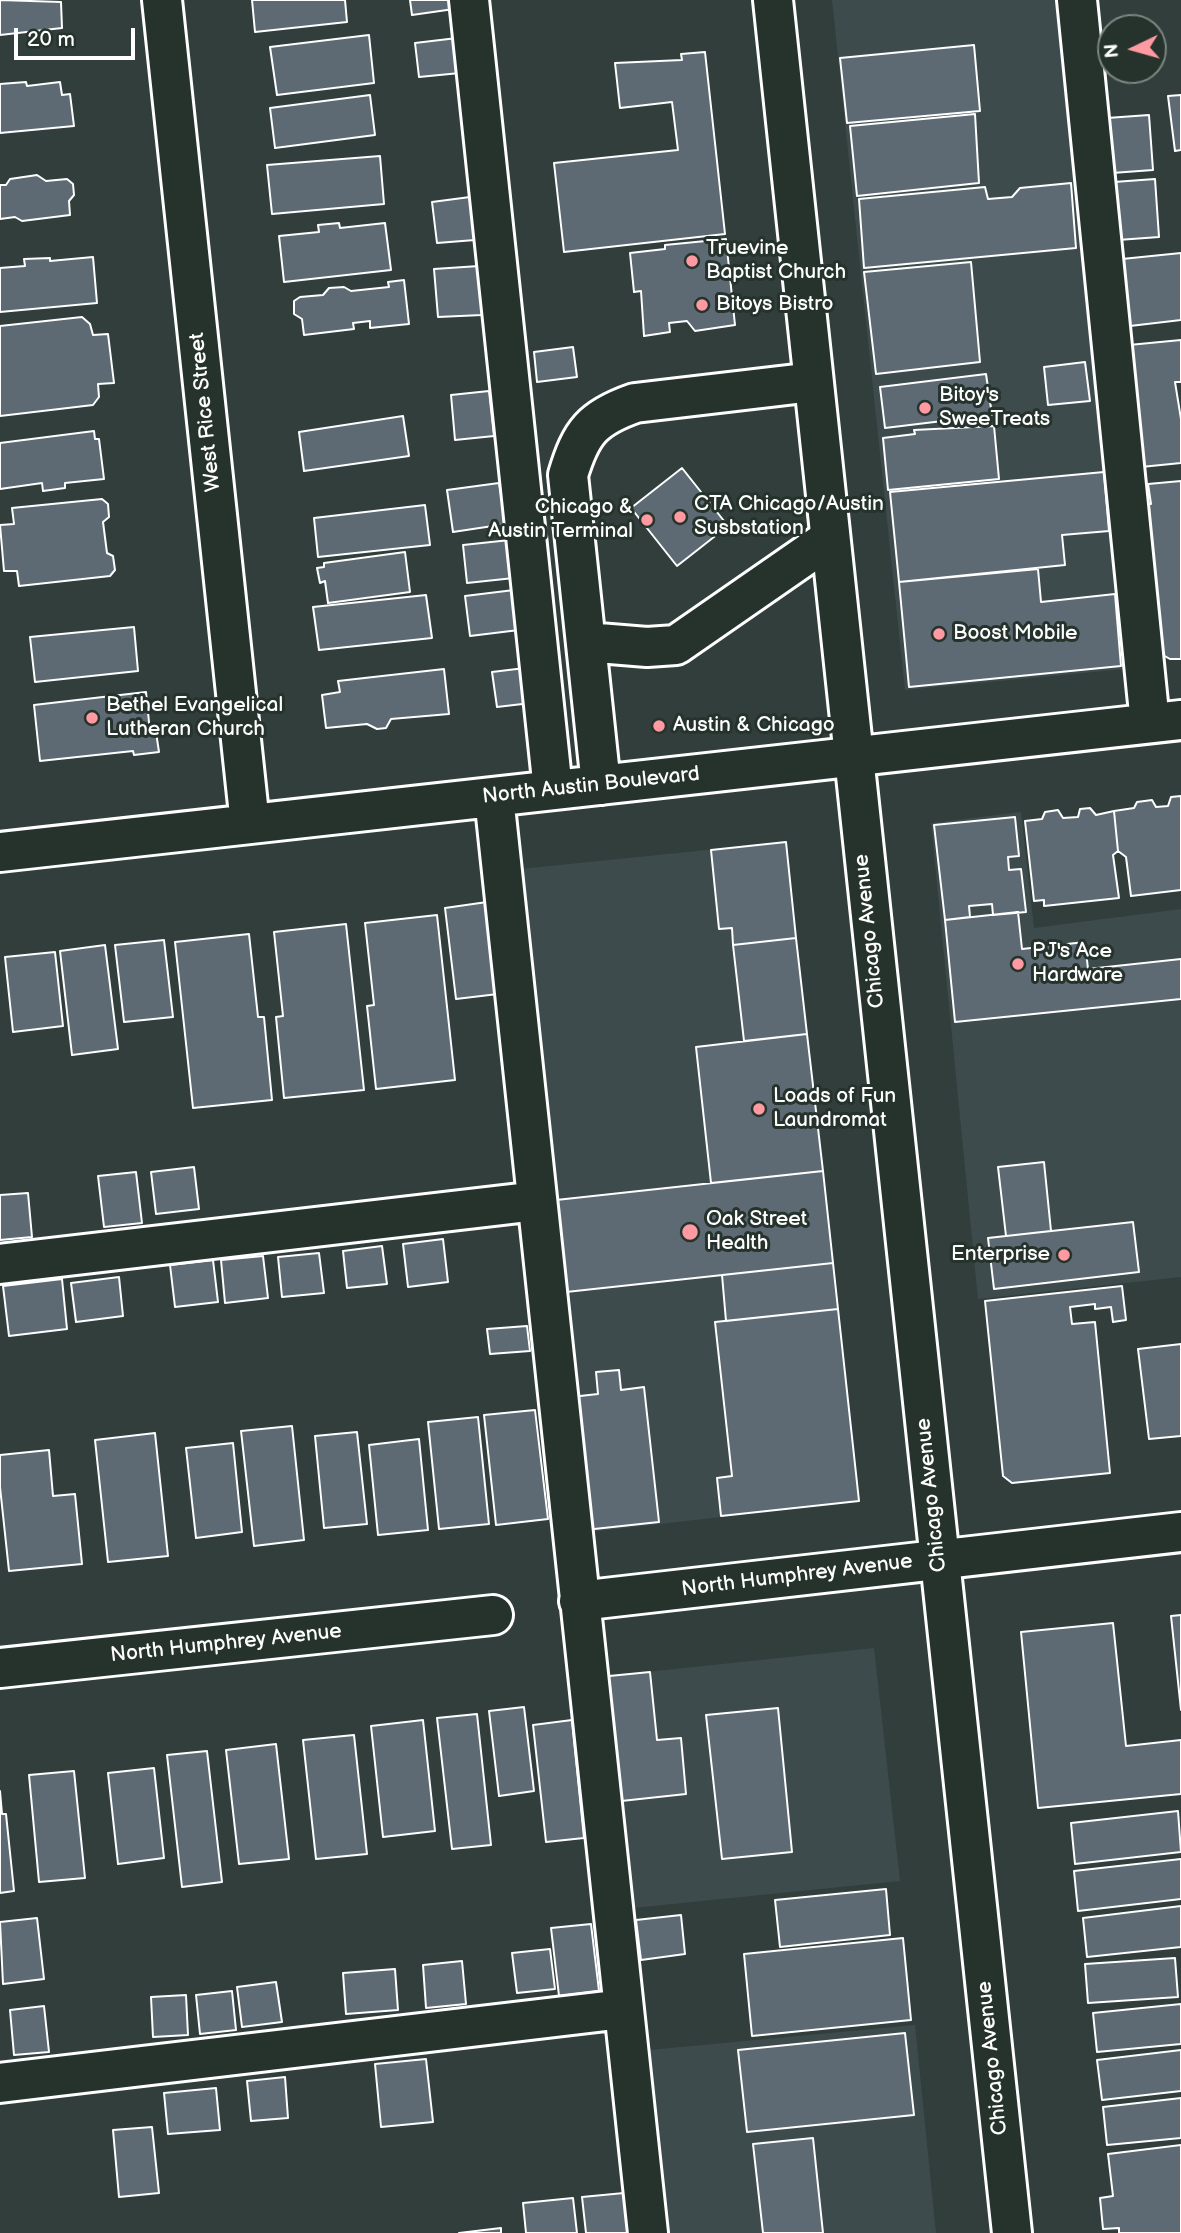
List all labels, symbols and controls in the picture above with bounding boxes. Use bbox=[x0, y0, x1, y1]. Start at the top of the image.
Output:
scale bar bbox=[18, 14, 138, 58]
north arrow bbox=[1097, 14, 1167, 84]
text: 20 m bbox=[27, 27, 75, 52]
text: N bbox=[1100, 43, 1125, 59]
place label: Truevine Baptist Church bbox=[706, 236, 846, 286]
marker: Truevine Baptist Church bbox=[684, 253, 700, 269]
place label: Bitoys Bistro bbox=[716, 292, 833, 318]
marker: Bitoys Bistro bbox=[694, 297, 710, 313]
street label: West Rice Street bbox=[185, 331, 227, 493]
place label: Bitoy's SweeTreats bbox=[939, 383, 1050, 433]
marker: Bitoy's SweeTreats bbox=[917, 400, 933, 416]
place label: CTA Chicago/Austin Susbstation bbox=[694, 492, 884, 542]
place label: Chicago & Austin Terminal bbox=[488, 495, 633, 545]
marker: CTA Chicago/Austin Susbstation bbox=[672, 509, 688, 525]
marker: Chicago & Austin Terminal bbox=[639, 512, 655, 528]
place label: Boost Mobile bbox=[953, 621, 1078, 647]
marker: Boost Mobile bbox=[931, 626, 947, 642]
place label: Bethel Evangelical Lutheran Church bbox=[106, 693, 283, 743]
marker: Bethel Evangelical Lutheran Church bbox=[84, 710, 100, 726]
place label: Austin & Chicago bbox=[673, 713, 835, 739]
marker: Austin & Chicago bbox=[651, 718, 667, 734]
street label: North Austin Boulevard bbox=[481, 762, 701, 810]
street label: Chicago Avenue bbox=[849, 853, 891, 1009]
place label: PJ's Ace Hardware bbox=[1032, 939, 1123, 989]
marker: PJ's Ace Hardware bbox=[1010, 956, 1026, 972]
place label: Loads of Fun Laundromat bbox=[773, 1084, 896, 1134]
marker: Loads of Fun Laundromat bbox=[751, 1101, 767, 1117]
place label: Oak Street Health bbox=[706, 1207, 807, 1257]
marker: Oak Street Health bbox=[680, 1222, 700, 1242]
place label: Enterprise bbox=[951, 1242, 1050, 1268]
marker: Enterprise bbox=[1056, 1247, 1072, 1263]
street label: Chicago Avenue bbox=[911, 1417, 953, 1573]
street label: North Humphrey Avenue bbox=[680, 1549, 914, 1603]
street label: North Humphrey Avenue bbox=[109, 1619, 343, 1669]
street label: Chicago Avenue bbox=[972, 1980, 1014, 2136]

